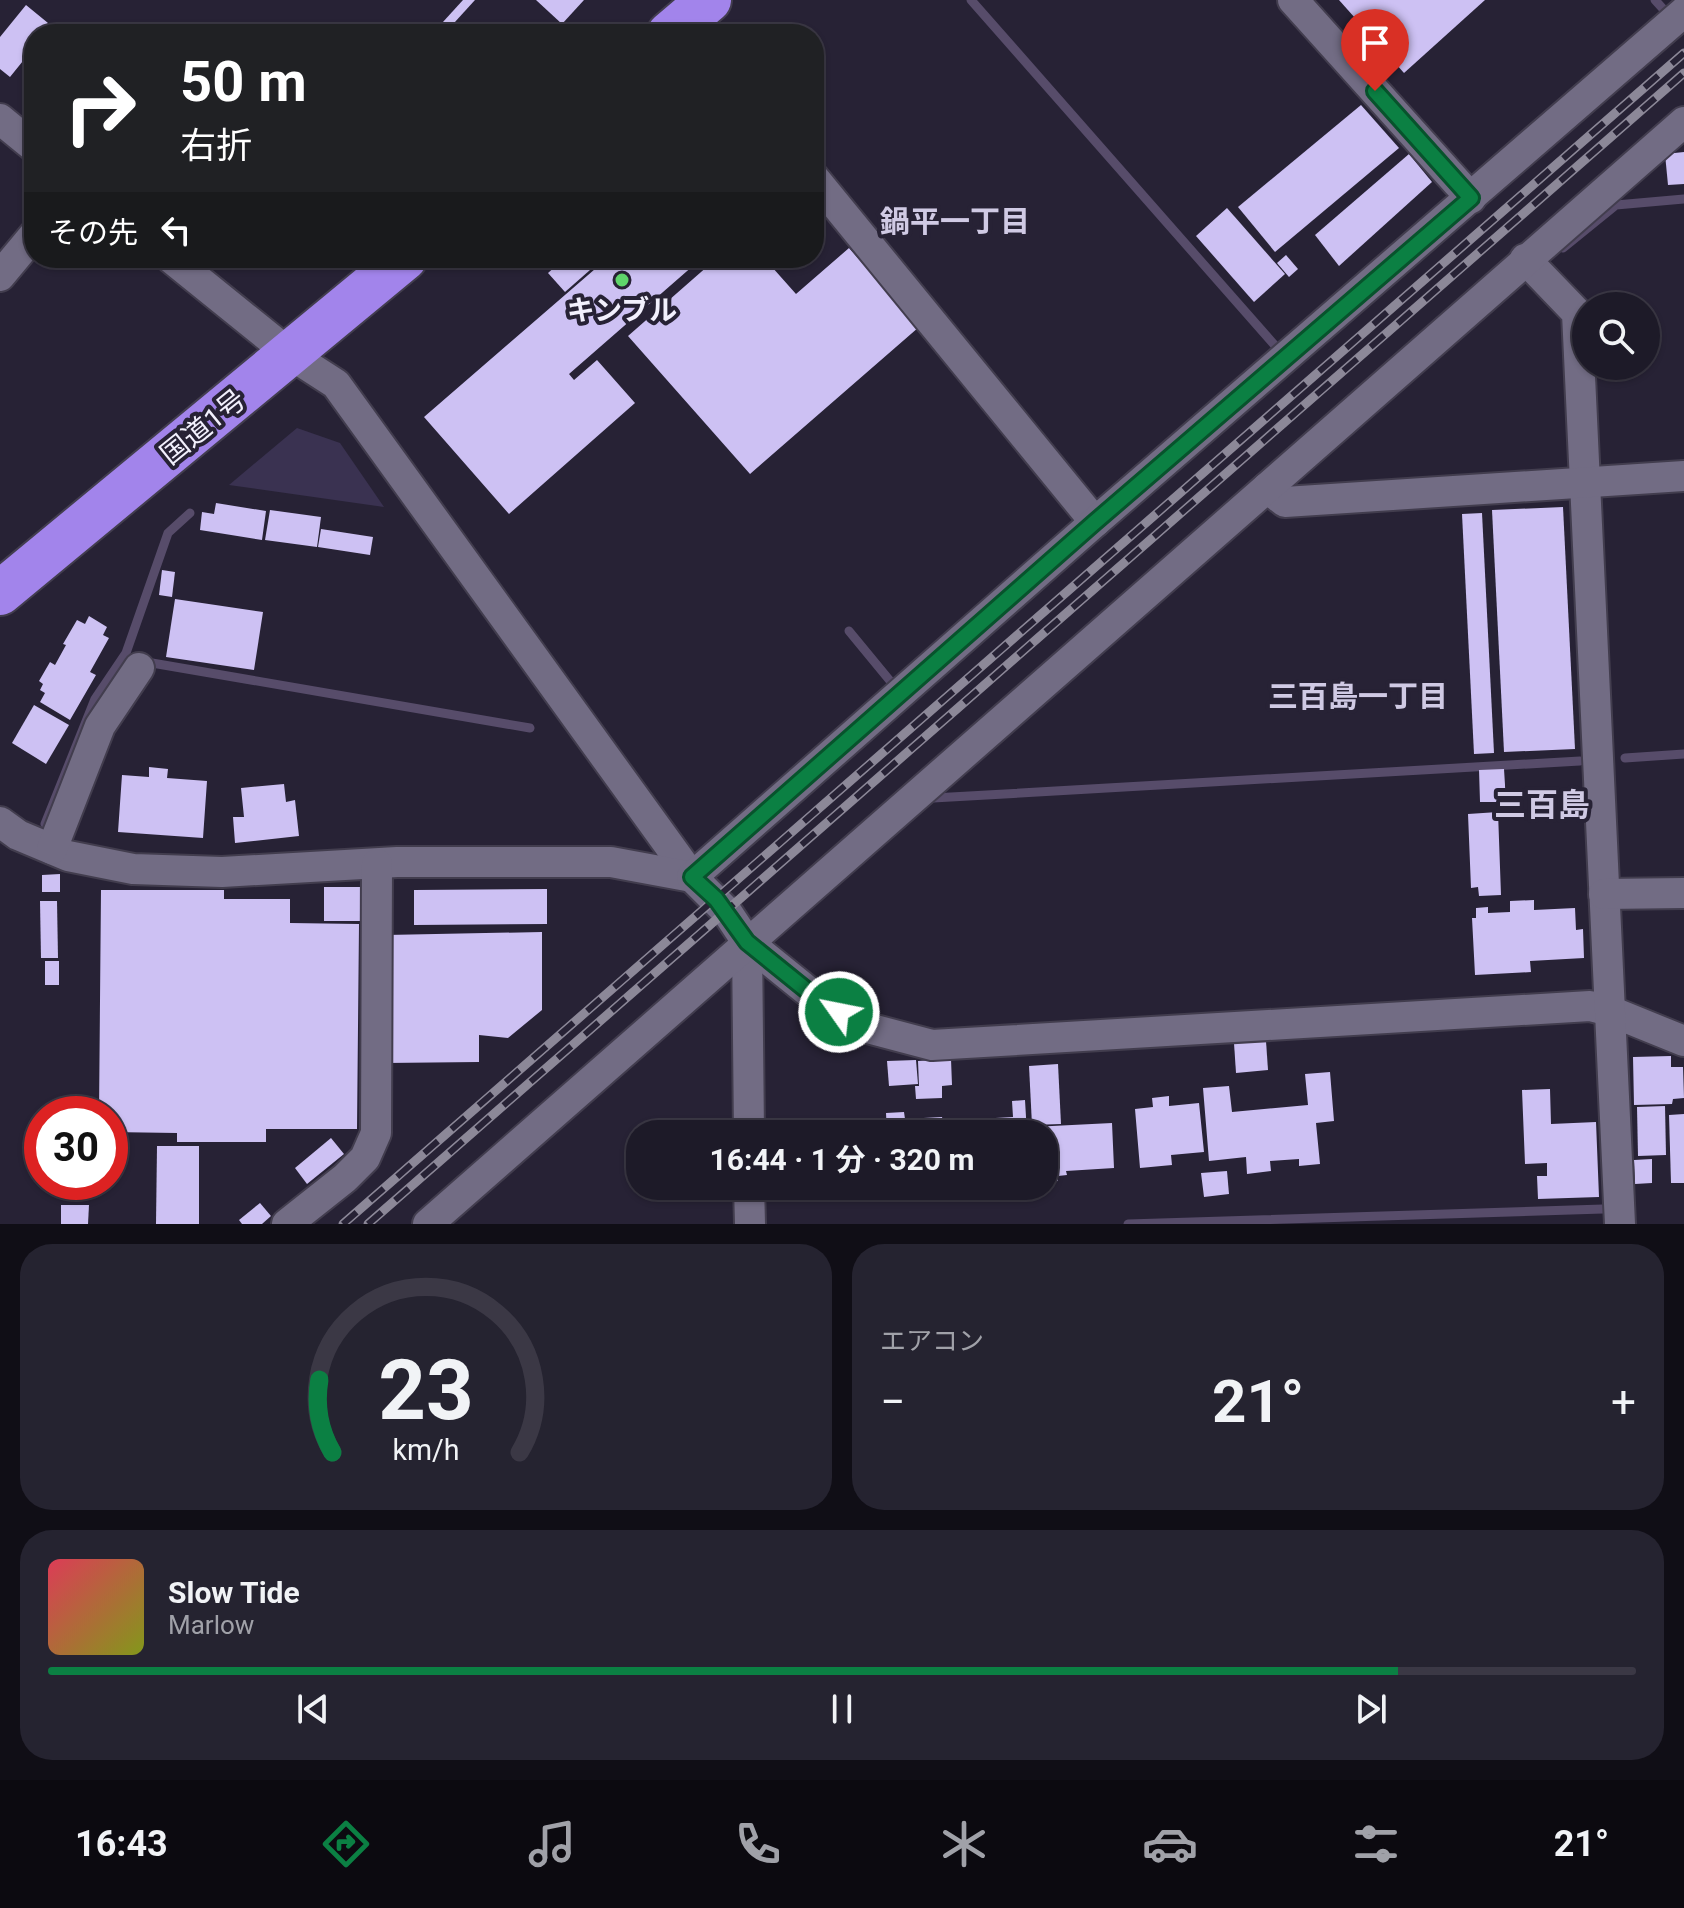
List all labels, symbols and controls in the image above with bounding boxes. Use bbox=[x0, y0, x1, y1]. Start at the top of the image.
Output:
pin bbox=[1341, 9, 1409, 91]
icon: arrive bbox=[1353, 21, 1397, 65]
text: 50 m bbox=[180, 49, 307, 115]
icon: right bbox=[48, 56, 152, 160]
text: 右折 bbox=[180, 125, 252, 167]
district label: 鍋平一丁目 bbox=[880, 204, 1030, 239]
icon: left bbox=[154, 208, 198, 252]
text: その先 bbox=[48, 215, 138, 250]
marker: キンブル bbox=[613, 271, 631, 289]
map controls bbox=[1572, 292, 1660, 380]
button: search bbox=[1572, 292, 1660, 380]
place label: キンブル bbox=[567, 294, 677, 327]
street label: 国道1号 bbox=[154, 383, 252, 471]
district label: 三百島一丁目 bbox=[1268, 679, 1448, 714]
district label: 三百島 bbox=[1494, 786, 1590, 824]
position arrow bbox=[797, 970, 881, 1054]
speed limit sign: 30 bbox=[24, 1096, 128, 1200]
text: 16:44 · 1 分 · 320 m bbox=[710, 1142, 974, 1177]
text: エアコン bbox=[880, 1326, 984, 1356]
text: 23 bbox=[378, 1342, 474, 1439]
text: 21° bbox=[1212, 1366, 1304, 1437]
text: − bbox=[880, 1376, 905, 1428]
text: + bbox=[1611, 1376, 1636, 1428]
text: km/h bbox=[392, 1433, 460, 1467]
text: Slow Tide bbox=[168, 1575, 300, 1610]
text: Marlow bbox=[168, 1610, 254, 1640]
icon: previous bbox=[291, 1687, 335, 1731]
icon: pause bbox=[820, 1687, 864, 1731]
icon: next bbox=[1349, 1687, 1393, 1731]
icon: directions bbox=[318, 1816, 374, 1872]
icon: music bbox=[524, 1816, 580, 1872]
icon: phone bbox=[730, 1816, 786, 1872]
icon: climate bbox=[936, 1816, 992, 1872]
icon: car bbox=[1142, 1816, 1198, 1872]
icon: filters bbox=[1348, 1816, 1404, 1872]
text: 16:43 bbox=[75, 1823, 168, 1865]
text: 21° bbox=[1554, 1823, 1609, 1865]

